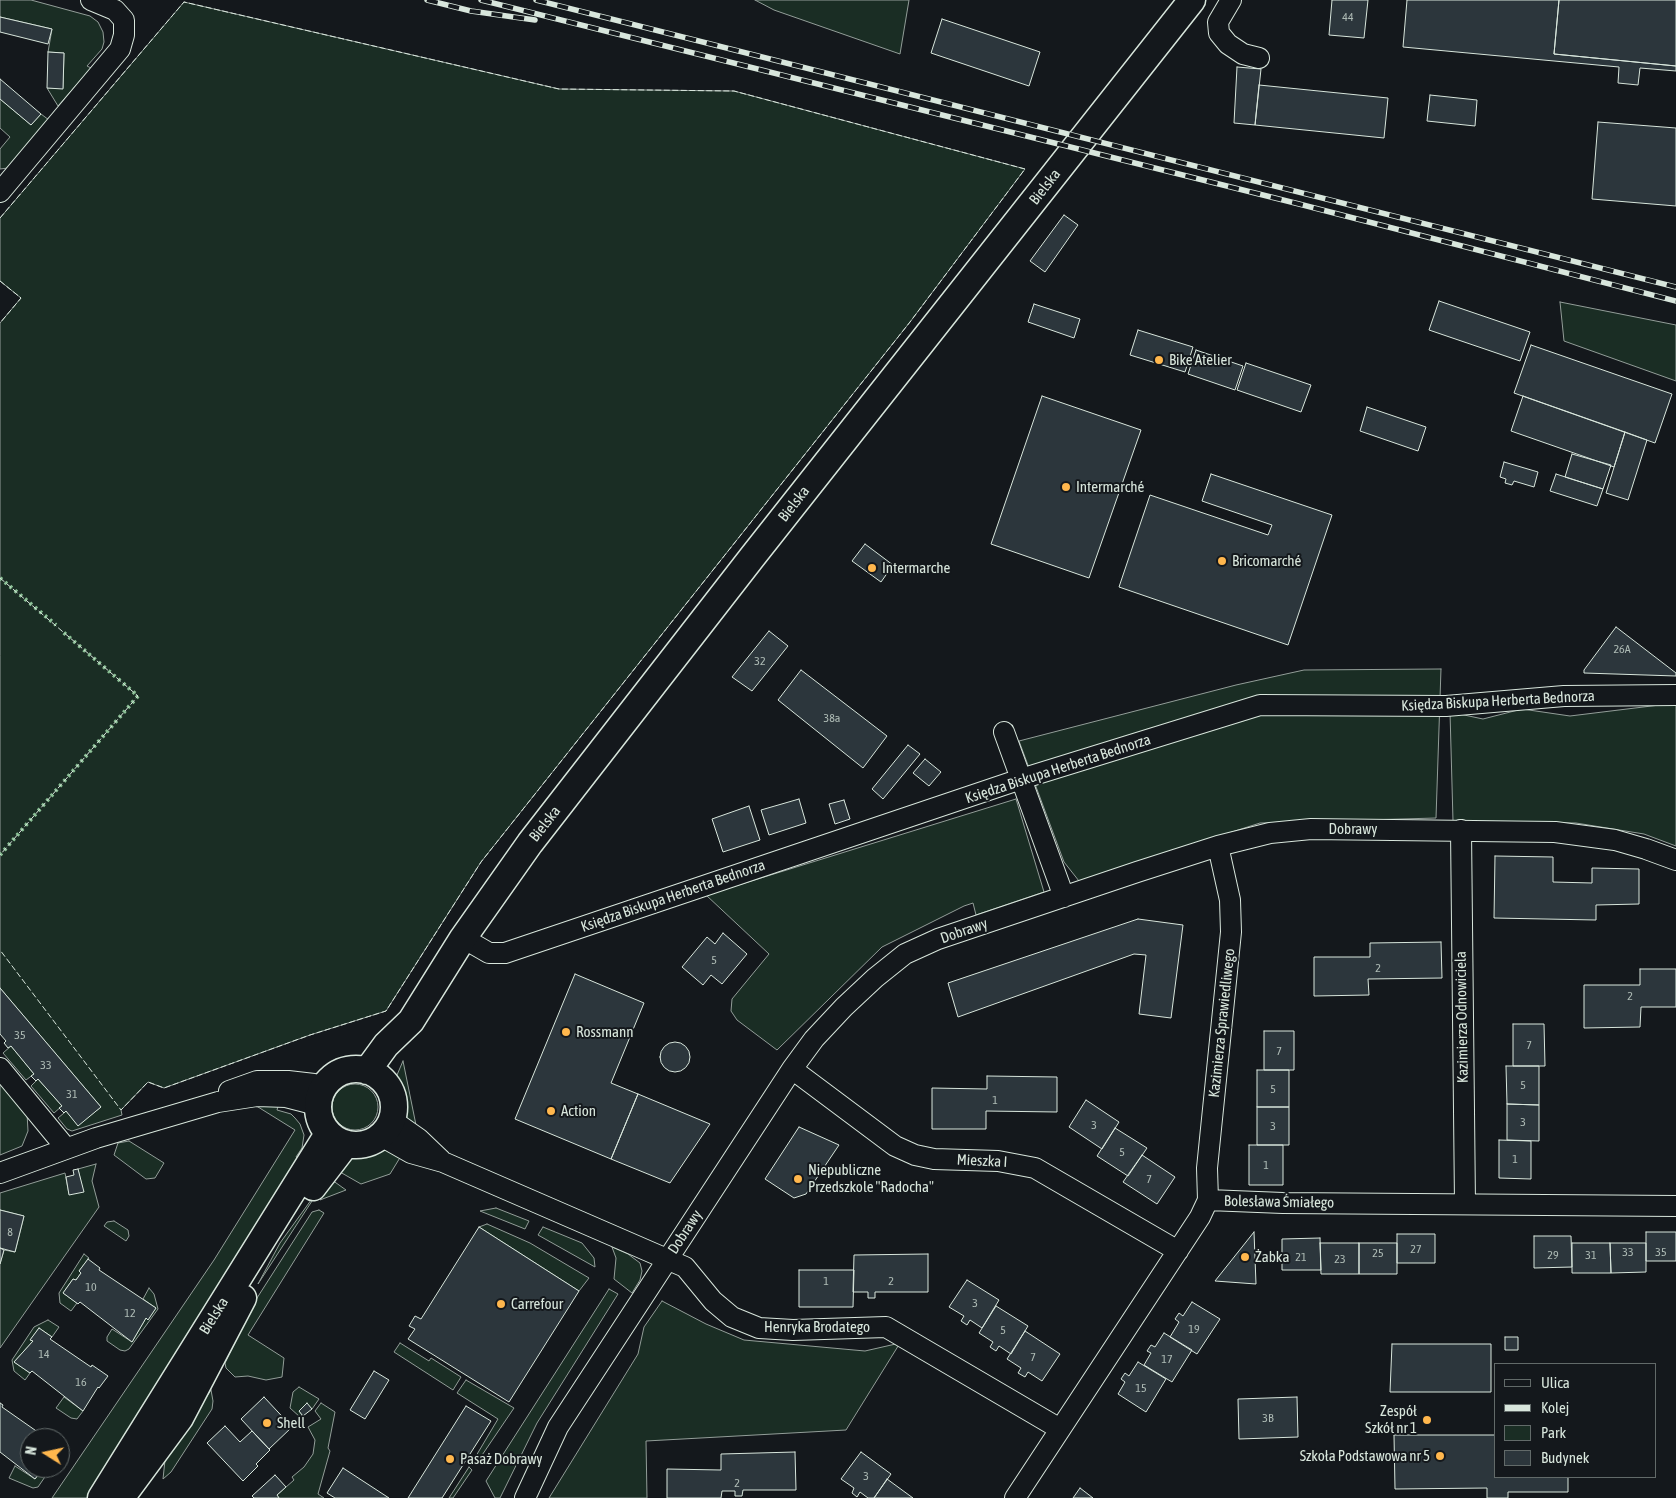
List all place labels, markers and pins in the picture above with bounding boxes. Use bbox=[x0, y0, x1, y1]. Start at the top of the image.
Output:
place label: Bike Atelier bbox=[1169, 351, 1232, 369]
marker: Bike Atelier bbox=[1153, 354, 1165, 366]
place label: Intermarché bbox=[1076, 478, 1144, 496]
marker: Intermarché bbox=[1060, 481, 1072, 493]
place label: Bricomarché bbox=[1232, 552, 1301, 570]
marker: Bricomarché bbox=[1216, 555, 1228, 567]
place label: Intermarche bbox=[882, 559, 950, 577]
marker: Intermarche bbox=[866, 562, 878, 574]
place label: Rossmann bbox=[576, 1023, 633, 1041]
marker: Rossmann bbox=[560, 1026, 572, 1038]
place label: Action bbox=[561, 1102, 596, 1120]
marker: Action bbox=[545, 1105, 557, 1117]
place label: Niepubliczne Przedszkole "Radocha" bbox=[808, 1161, 934, 1196]
marker: Niepubliczne Przedszkole "Radocha" bbox=[792, 1173, 804, 1185]
place label: Żabka bbox=[1255, 1248, 1289, 1266]
marker: Żabka bbox=[1239, 1251, 1251, 1263]
place label: Carrefour bbox=[511, 1295, 563, 1313]
marker: Carrefour bbox=[495, 1298, 507, 1310]
place label: Zespół Szkół nr 1 bbox=[1365, 1402, 1417, 1437]
place label: Shell bbox=[277, 1414, 305, 1432]
marker: Zespół Szkół nr 1 bbox=[1421, 1414, 1433, 1426]
marker: Shell bbox=[261, 1417, 273, 1429]
place label: Szkoła Podstawowa nr 5 bbox=[1300, 1447, 1430, 1465]
place label: Pasaż Dobrawy bbox=[460, 1450, 543, 1468]
marker: Szkoła Podstawowa nr 5 bbox=[1434, 1450, 1446, 1462]
marker: Pasaż Dobrawy bbox=[444, 1453, 456, 1465]

